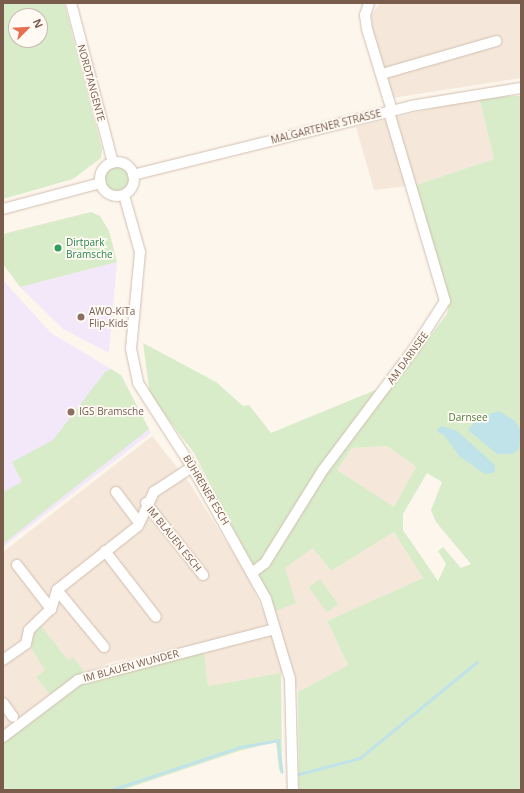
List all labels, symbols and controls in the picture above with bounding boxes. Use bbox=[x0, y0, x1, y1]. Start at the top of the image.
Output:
north arrow bbox=[8, 8, 48, 48]
text: N bbox=[30, 16, 47, 30]
street label: NORDTANGENTE bbox=[75, 43, 107, 123]
street label: MALGARTENER STRASSE bbox=[270, 107, 382, 147]
place label: Dirtpark Bramsche bbox=[66, 236, 113, 260]
marker: Dirtpark Bramsche bbox=[53, 243, 63, 253]
place label: AWO-KiTa Flip-Kids bbox=[89, 305, 135, 328]
marker: AWO-KiTa Flip-Kids bbox=[76, 312, 86, 322]
street label: AM DARNSEE bbox=[385, 329, 431, 387]
place label: IGS Bramsche bbox=[79, 406, 144, 418]
marker: IGS Bramsche bbox=[66, 407, 76, 417]
park label: Darnsee bbox=[448, 412, 488, 424]
street label: BÜHRENER ESCH bbox=[180, 453, 232, 527]
street label: IM BLAUEN ESCH bbox=[144, 504, 204, 574]
street label: IM BLAUEN WUNDER bbox=[82, 647, 180, 685]

